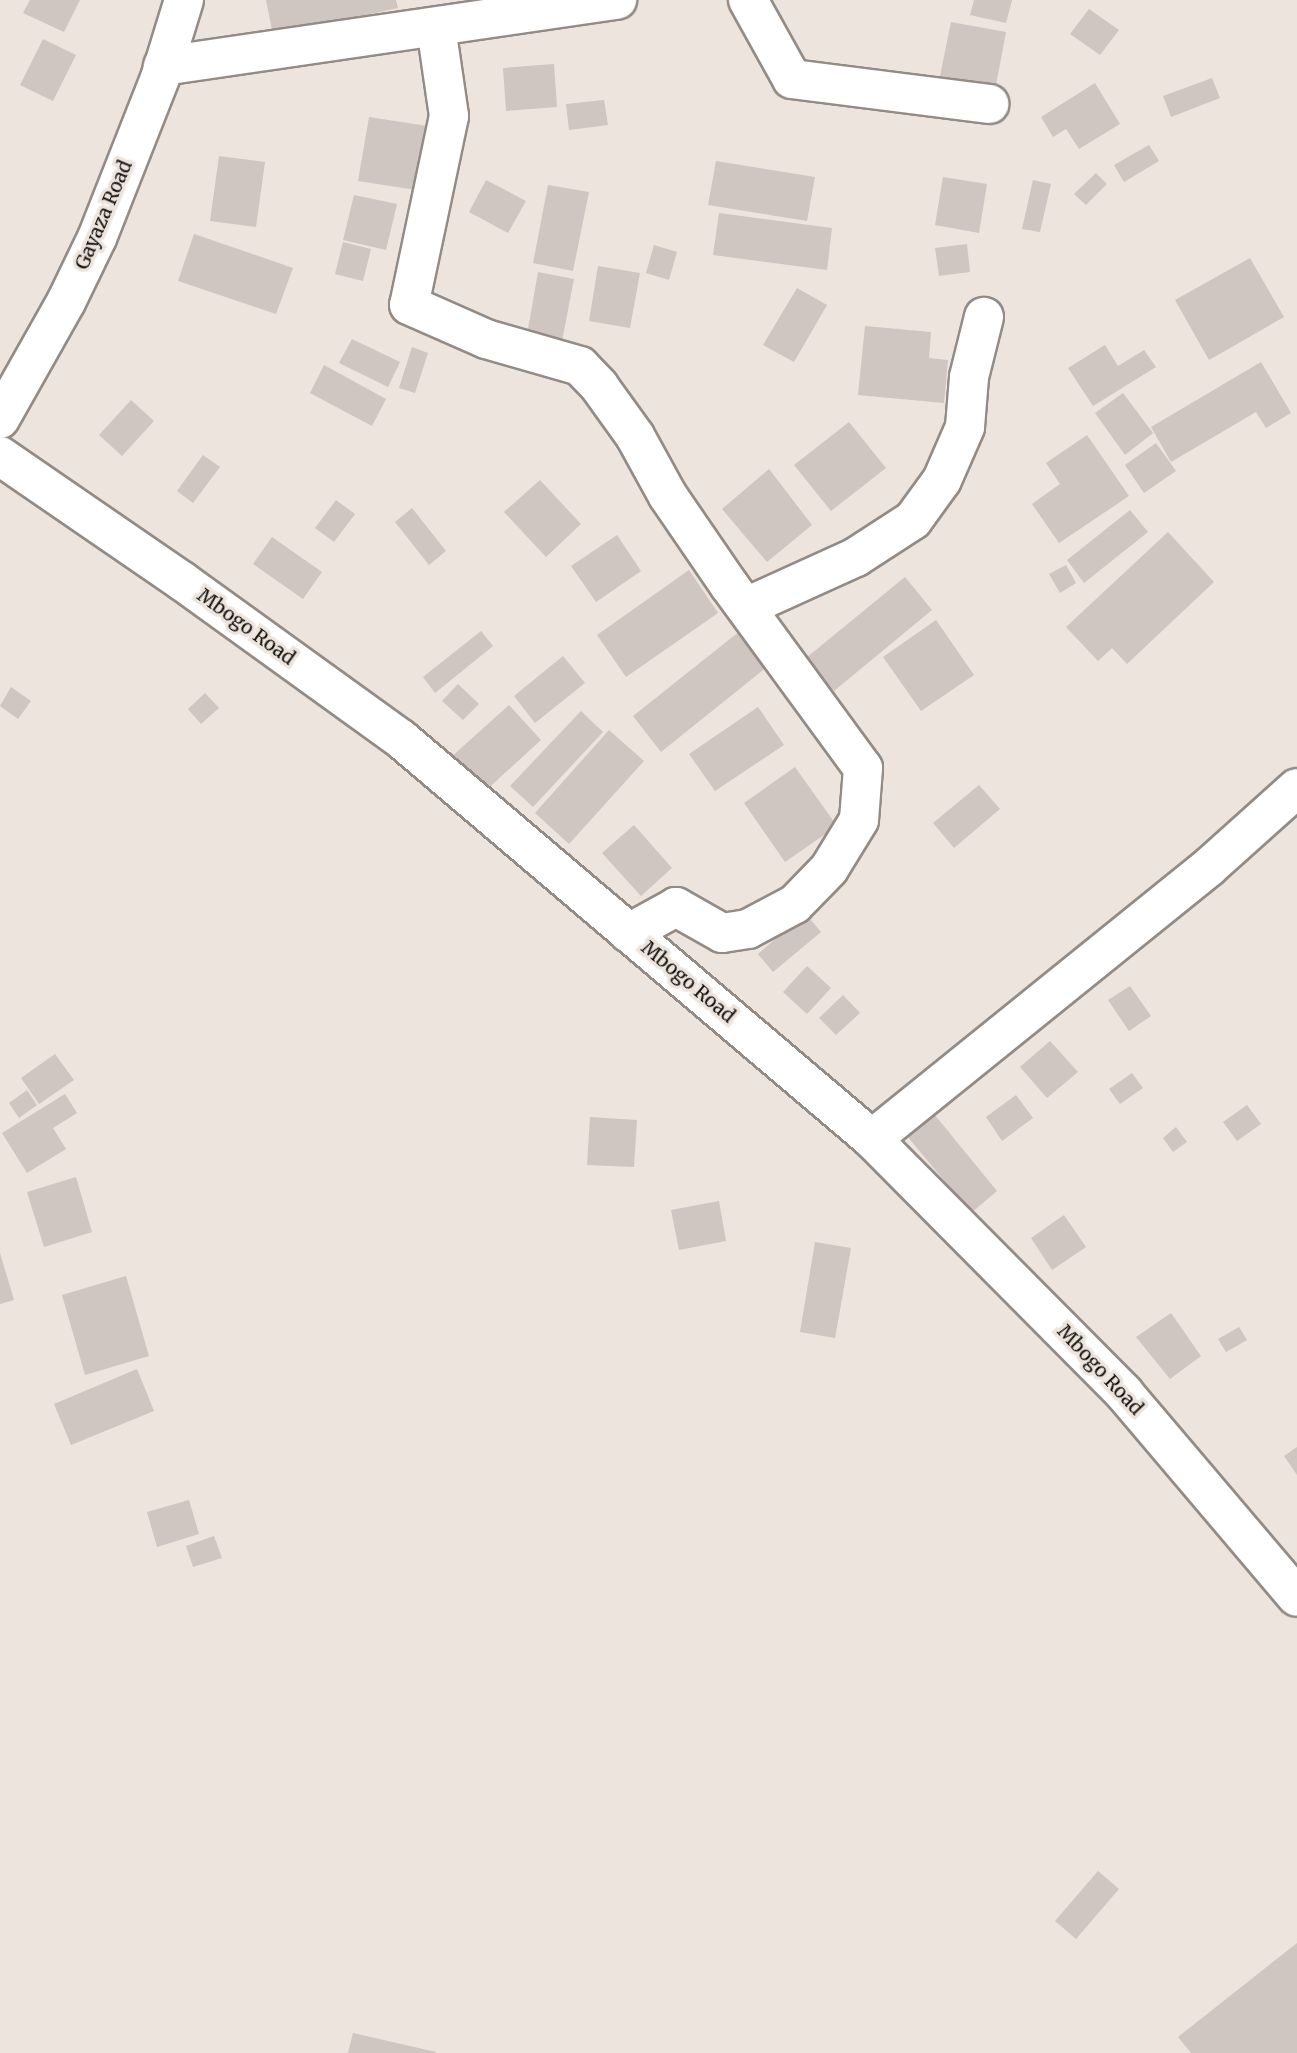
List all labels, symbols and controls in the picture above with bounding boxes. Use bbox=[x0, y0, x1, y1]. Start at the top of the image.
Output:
street label: Gayaza Road bbox=[71, 157, 137, 273]
street label: Mbogo Road bbox=[193, 584, 299, 670]
street label: Mbogo Road bbox=[637, 936, 739, 1028]
street label: Mbogo Road bbox=[1052, 1320, 1148, 1420]

